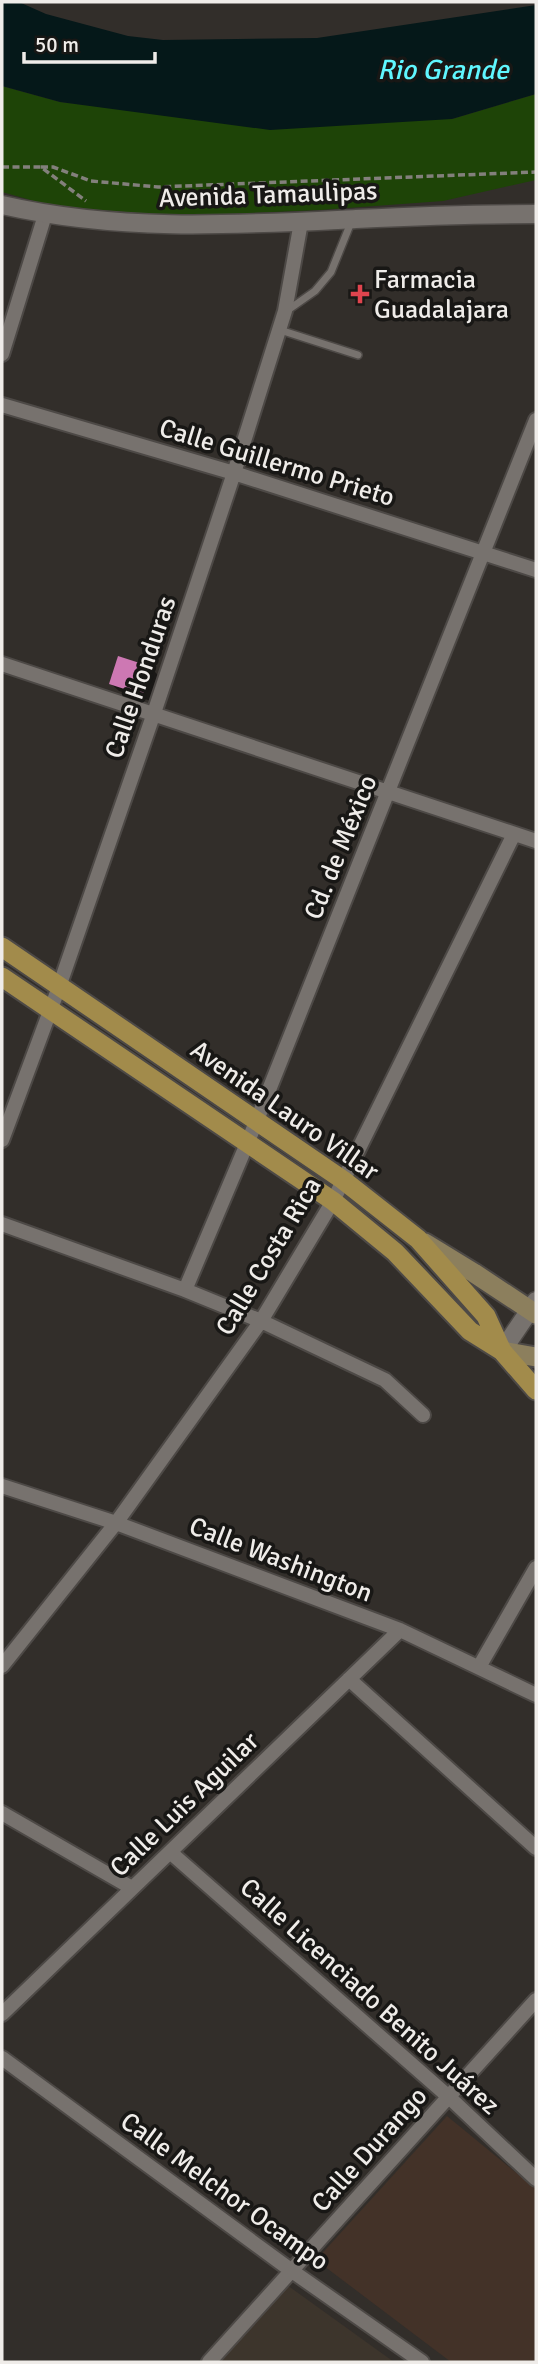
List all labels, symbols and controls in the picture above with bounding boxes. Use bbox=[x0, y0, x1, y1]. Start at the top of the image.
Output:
scale bar bbox=[24, 21, 156, 65]
text: 50 m bbox=[35, 32, 79, 58]
water label: Rio Grande bbox=[377, 53, 511, 87]
street label: Avenida Tamaulipas bbox=[158, 175, 378, 215]
place label: Farmacia Guadalajara bbox=[374, 264, 509, 326]
marker: Farmacia Guadalajara bbox=[352, 286, 368, 302]
street label: Calle Guillermo Prieto bbox=[155, 412, 398, 514]
street label: Calle Honduras bbox=[98, 592, 184, 763]
street label: Cd. de México bbox=[297, 770, 384, 924]
street label: Avenida Lauro Villar bbox=[184, 1034, 385, 1188]
street label: Calle Costa Rica bbox=[209, 1172, 329, 1341]
street label: Calle Washington bbox=[185, 1510, 377, 1610]
street label: Calle Luis Aguilar bbox=[104, 1725, 266, 1884]
street label: Calle Licenciado Benito Juárez bbox=[233, 1872, 506, 2122]
street label: Calle Durango bbox=[305, 2081, 434, 2219]
street label: Calle Melchor Ocampo bbox=[114, 2106, 335, 2278]

